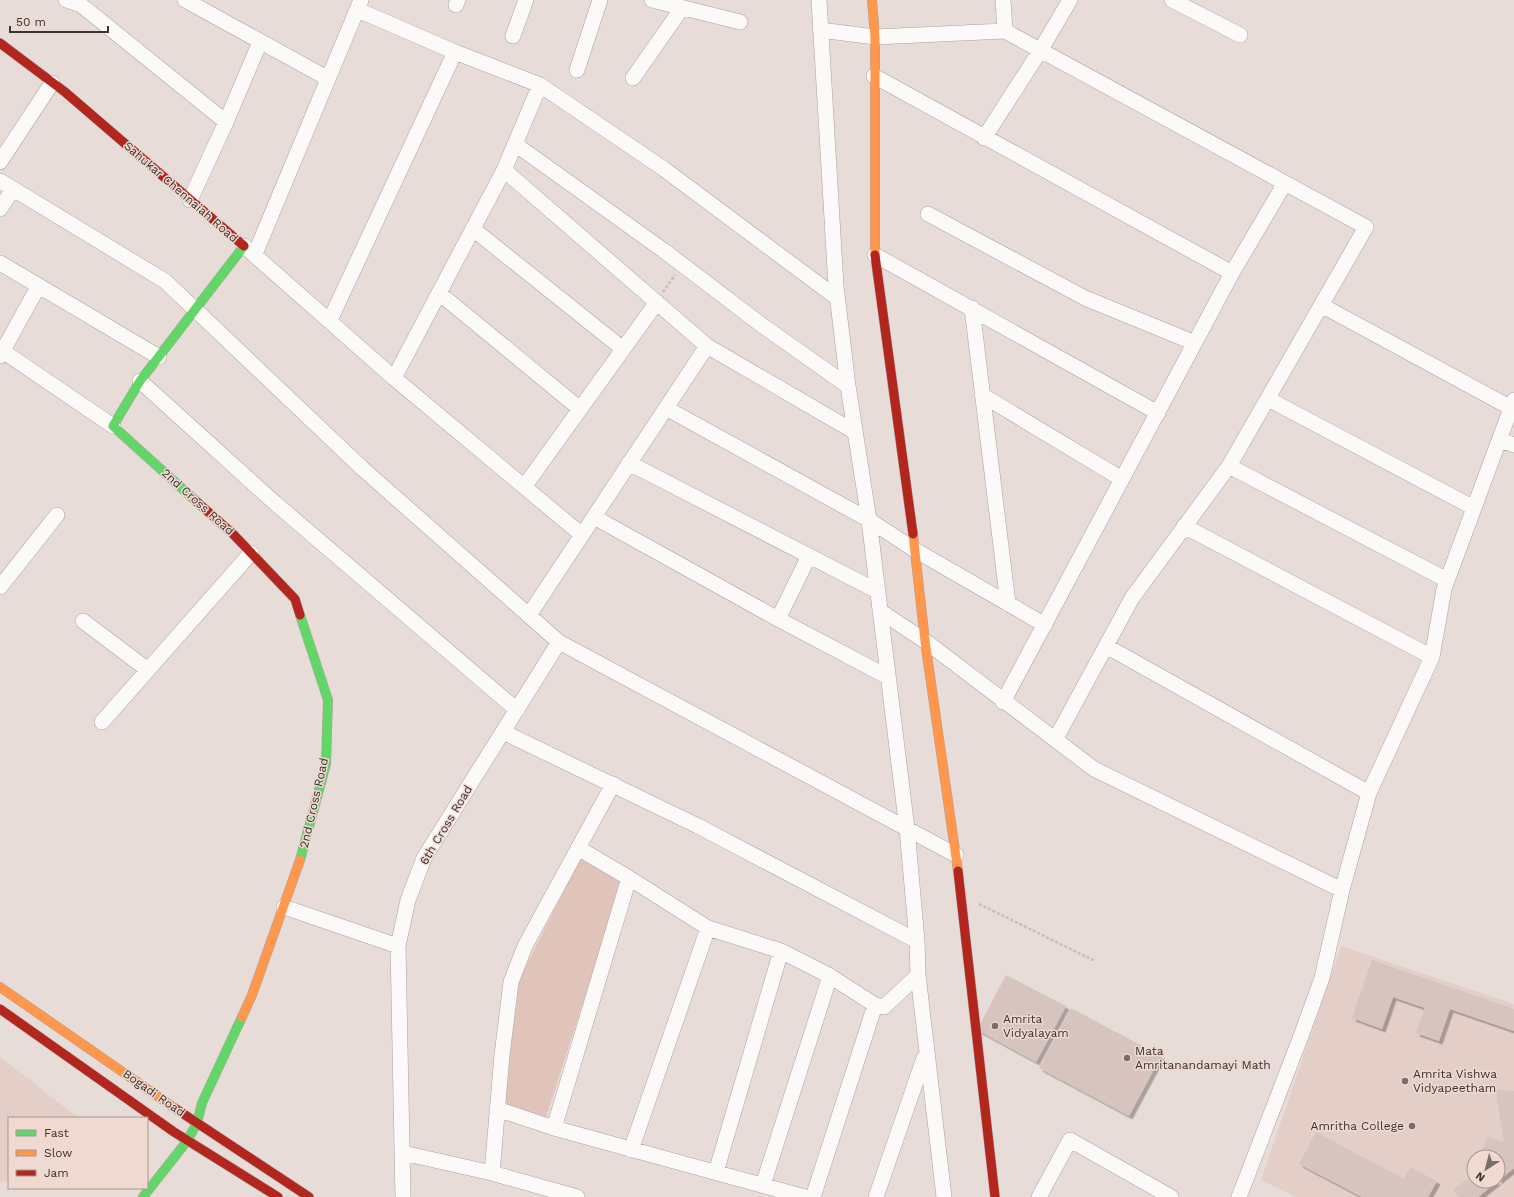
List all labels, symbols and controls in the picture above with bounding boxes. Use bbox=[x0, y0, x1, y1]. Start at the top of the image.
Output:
scale bar bbox=[10, 8, 108, 34]
text: 50 m bbox=[16, 15, 46, 29]
street label: Sahukar Chennaiah Road bbox=[121, 139, 241, 245]
street label: 2nd Cross Road bbox=[159, 466, 237, 538]
street label: 2nd Cross Road bbox=[297, 756, 331, 850]
street label: 6th Cross Road bbox=[417, 783, 475, 867]
place label: Amrita Vidyalayam bbox=[1003, 1012, 1069, 1040]
marker: Amrita Vidyalayam bbox=[990, 1021, 1000, 1031]
place label: Mata Amritanandamayi Math bbox=[1135, 1044, 1271, 1072]
marker: Mata Amritanandamayi Math bbox=[1122, 1053, 1132, 1063]
street label: Bogadi Road bbox=[120, 1067, 188, 1119]
place label: Amrita Vishwa Vidyapeetham bbox=[1413, 1067, 1497, 1095]
marker: Amrita Vishwa Vidyapeetham bbox=[1400, 1076, 1410, 1086]
legend bbox=[8, 1117, 148, 1189]
place label: Amritha College bbox=[1310, 1119, 1404, 1133]
marker: Amritha College bbox=[1407, 1121, 1417, 1131]
text: Fast bbox=[44, 1126, 69, 1140]
text: Slow bbox=[44, 1146, 72, 1160]
north arrow bbox=[1466, 1149, 1506, 1189]
text: Jam bbox=[44, 1166, 69, 1180]
text: N bbox=[1473, 1169, 1488, 1184]

